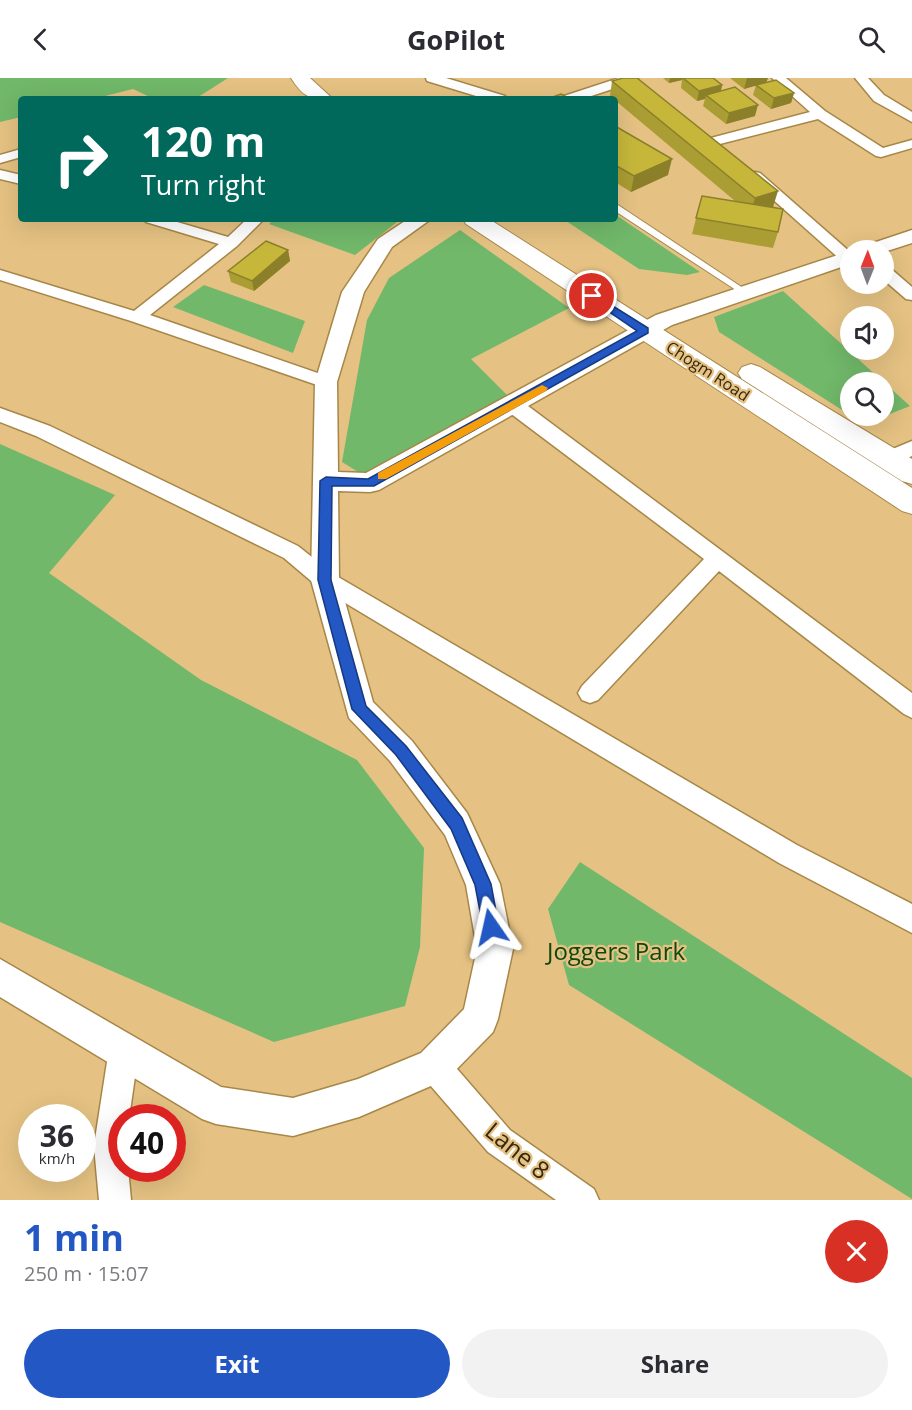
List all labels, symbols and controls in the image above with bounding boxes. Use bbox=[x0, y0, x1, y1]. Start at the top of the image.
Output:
text: GoPilot bbox=[407, 21, 505, 58]
icon: back bbox=[24, 23, 57, 56]
icon: search bbox=[855, 23, 888, 56]
text: 120 m bbox=[141, 112, 265, 169]
icon: right bbox=[42, 120, 120, 198]
text: Turn right bbox=[141, 166, 266, 203]
north arrow bbox=[840, 240, 894, 294]
map controls bbox=[840, 240, 894, 426]
pin bbox=[566, 270, 617, 321]
icon: arrive bbox=[575, 279, 608, 312]
button: sound bbox=[840, 306, 894, 360]
street label: Chogm Road bbox=[662, 336, 754, 406]
button: search bbox=[840, 372, 894, 426]
position arrow bbox=[459, 895, 523, 959]
park label: Joggers Park bbox=[545, 934, 685, 967]
speed limit sign: 40 bbox=[108, 1104, 186, 1182]
street label: Lane 8 bbox=[479, 1114, 557, 1186]
text: 36 bbox=[40, 1115, 74, 1156]
text: km/h bbox=[39, 1148, 75, 1168]
text: 1 min bbox=[24, 1213, 124, 1262]
button: close bbox=[825, 1220, 888, 1283]
text: 250 m · 15:07 bbox=[24, 1260, 149, 1287]
button: Exit bbox=[24, 1329, 450, 1398]
button: Share bbox=[462, 1329, 888, 1398]

